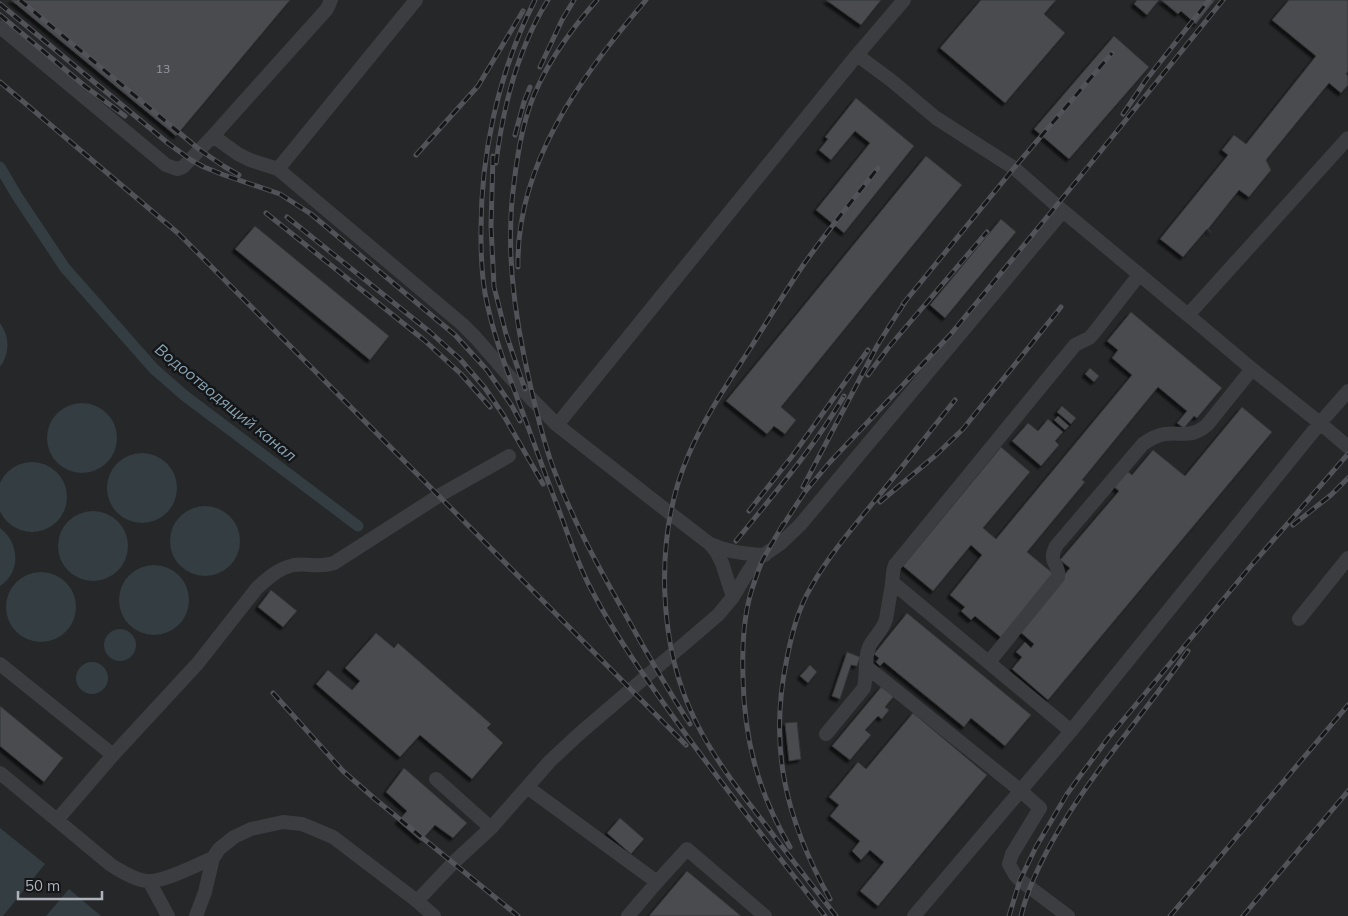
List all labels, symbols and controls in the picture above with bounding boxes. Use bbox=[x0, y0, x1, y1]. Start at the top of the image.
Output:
house number: 13 bbox=[156, 61, 170, 76]
water label: Водоотводящий канал bbox=[151, 339, 301, 465]
scale bar bbox=[18, 868, 101, 900]
text: 50 m bbox=[25, 876, 60, 895]

